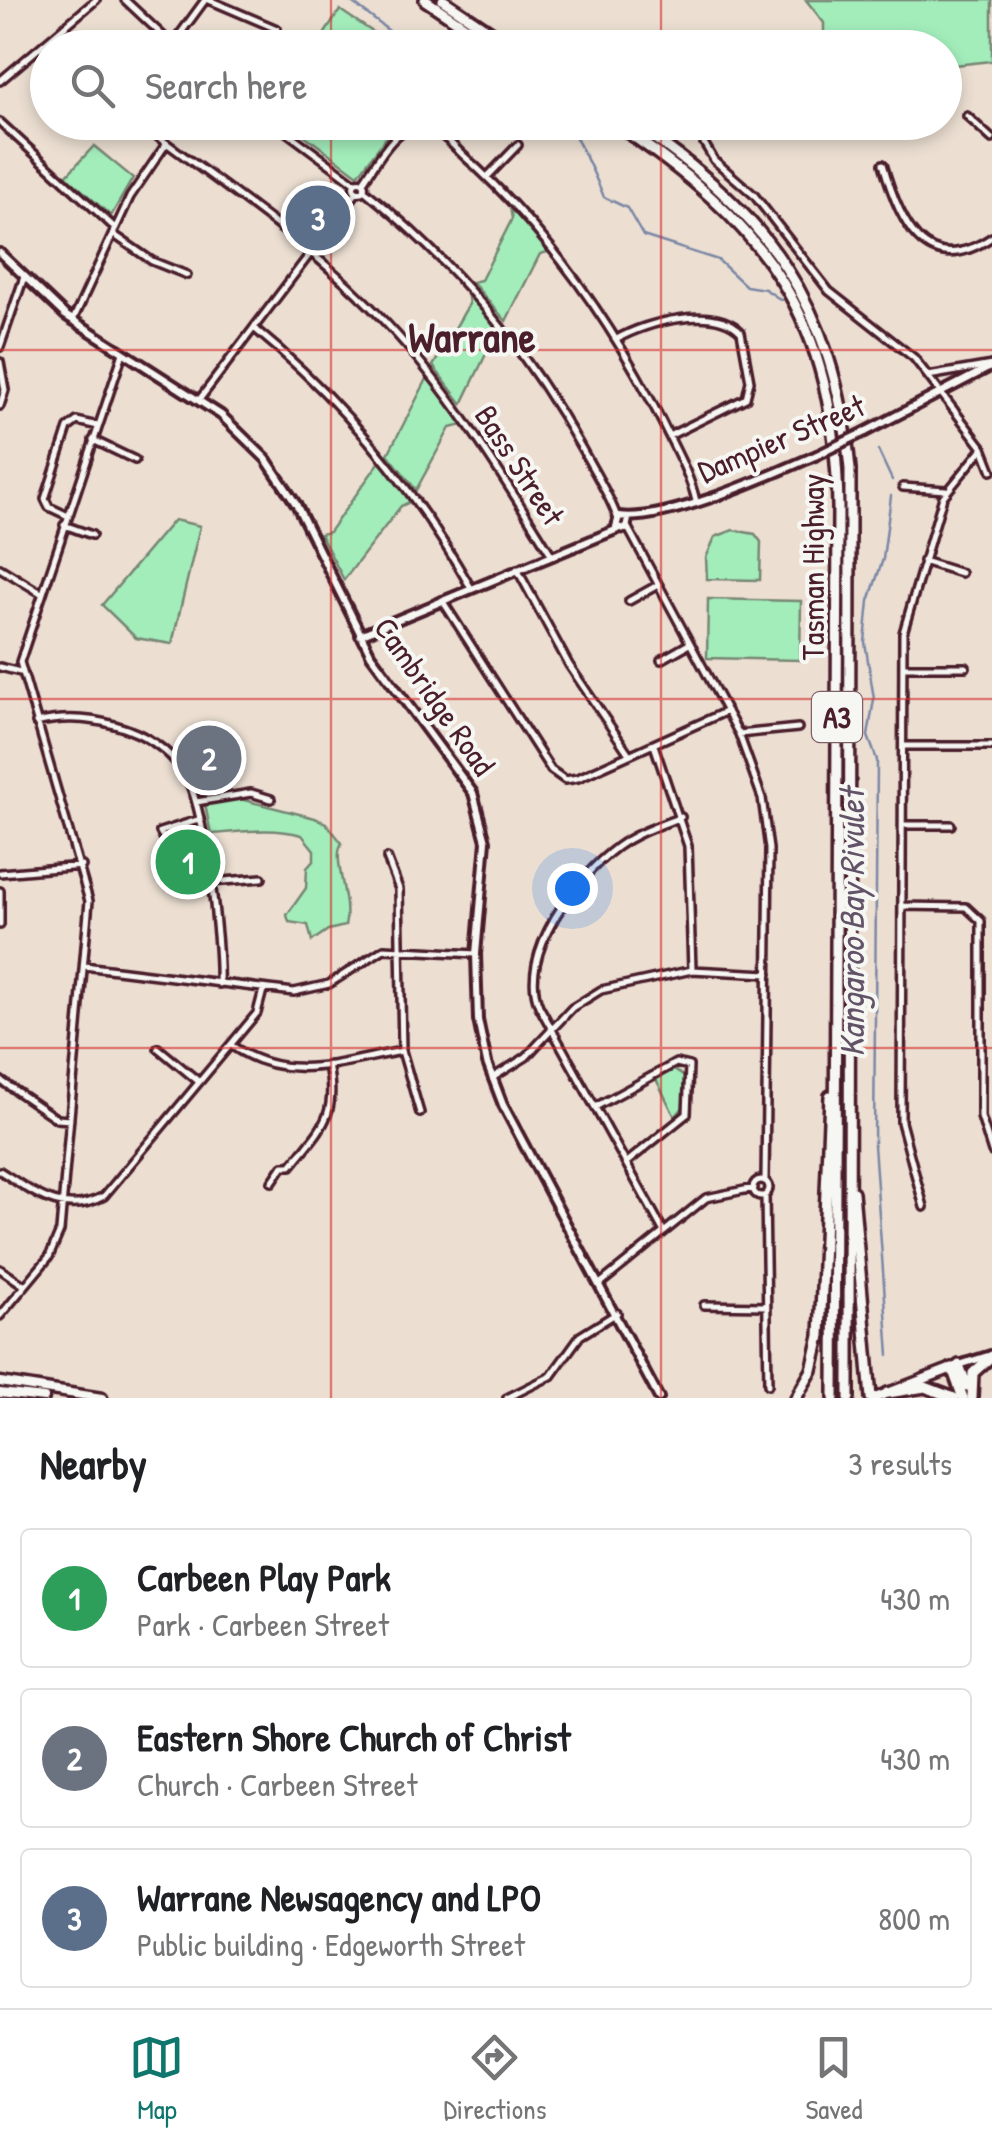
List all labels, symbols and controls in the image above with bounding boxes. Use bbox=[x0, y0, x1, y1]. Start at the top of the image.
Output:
search box bbox=[30, 30, 962, 140]
icon: search bbox=[65, 58, 120, 113]
text: Search here bbox=[145, 59, 307, 111]
pin: 3 bbox=[286, 180, 350, 256]
district label: Warrane bbox=[409, 308, 536, 365]
street label: Dampier Street bbox=[691, 383, 872, 492]
street label: Bass Street bbox=[465, 397, 575, 534]
street label: Tasman Highway bbox=[791, 474, 834, 660]
street label: Cambridge Road bbox=[365, 608, 505, 784]
road number: A3 bbox=[812, 692, 862, 742]
pin: 2 bbox=[176, 720, 242, 796]
water label: Kangaroo Bay Rivulet bbox=[828, 784, 875, 1057]
pin: 1 bbox=[156, 824, 220, 900]
your location bbox=[547, 863, 598, 914]
text: Nearby bbox=[40, 1435, 147, 1492]
text: 3 results bbox=[848, 1442, 952, 1485]
text: Carbeen Play Park bbox=[137, 1551, 391, 1603]
text: 1 bbox=[69, 1577, 80, 1620]
text: 430 m bbox=[880, 1577, 950, 1620]
text: Park · Carbeen Street bbox=[137, 1603, 389, 1646]
text: Eastern Shore Church of Christ bbox=[137, 1711, 571, 1763]
text: 2 bbox=[67, 1737, 82, 1780]
text: 430 m bbox=[880, 1737, 950, 1780]
text: Church · Carbeen Street bbox=[137, 1763, 417, 1806]
text: Warrane Newsagency and LPO bbox=[137, 1871, 541, 1923]
text: 3 bbox=[67, 1897, 82, 1940]
text: 800 m bbox=[878, 1897, 950, 1940]
text: Public building · Edgeworth Street bbox=[137, 1923, 525, 1966]
tab: Map bbox=[129, 2030, 184, 2128]
tab: Directions bbox=[443, 2030, 546, 2128]
tab: Saved bbox=[805, 2030, 863, 2128]

